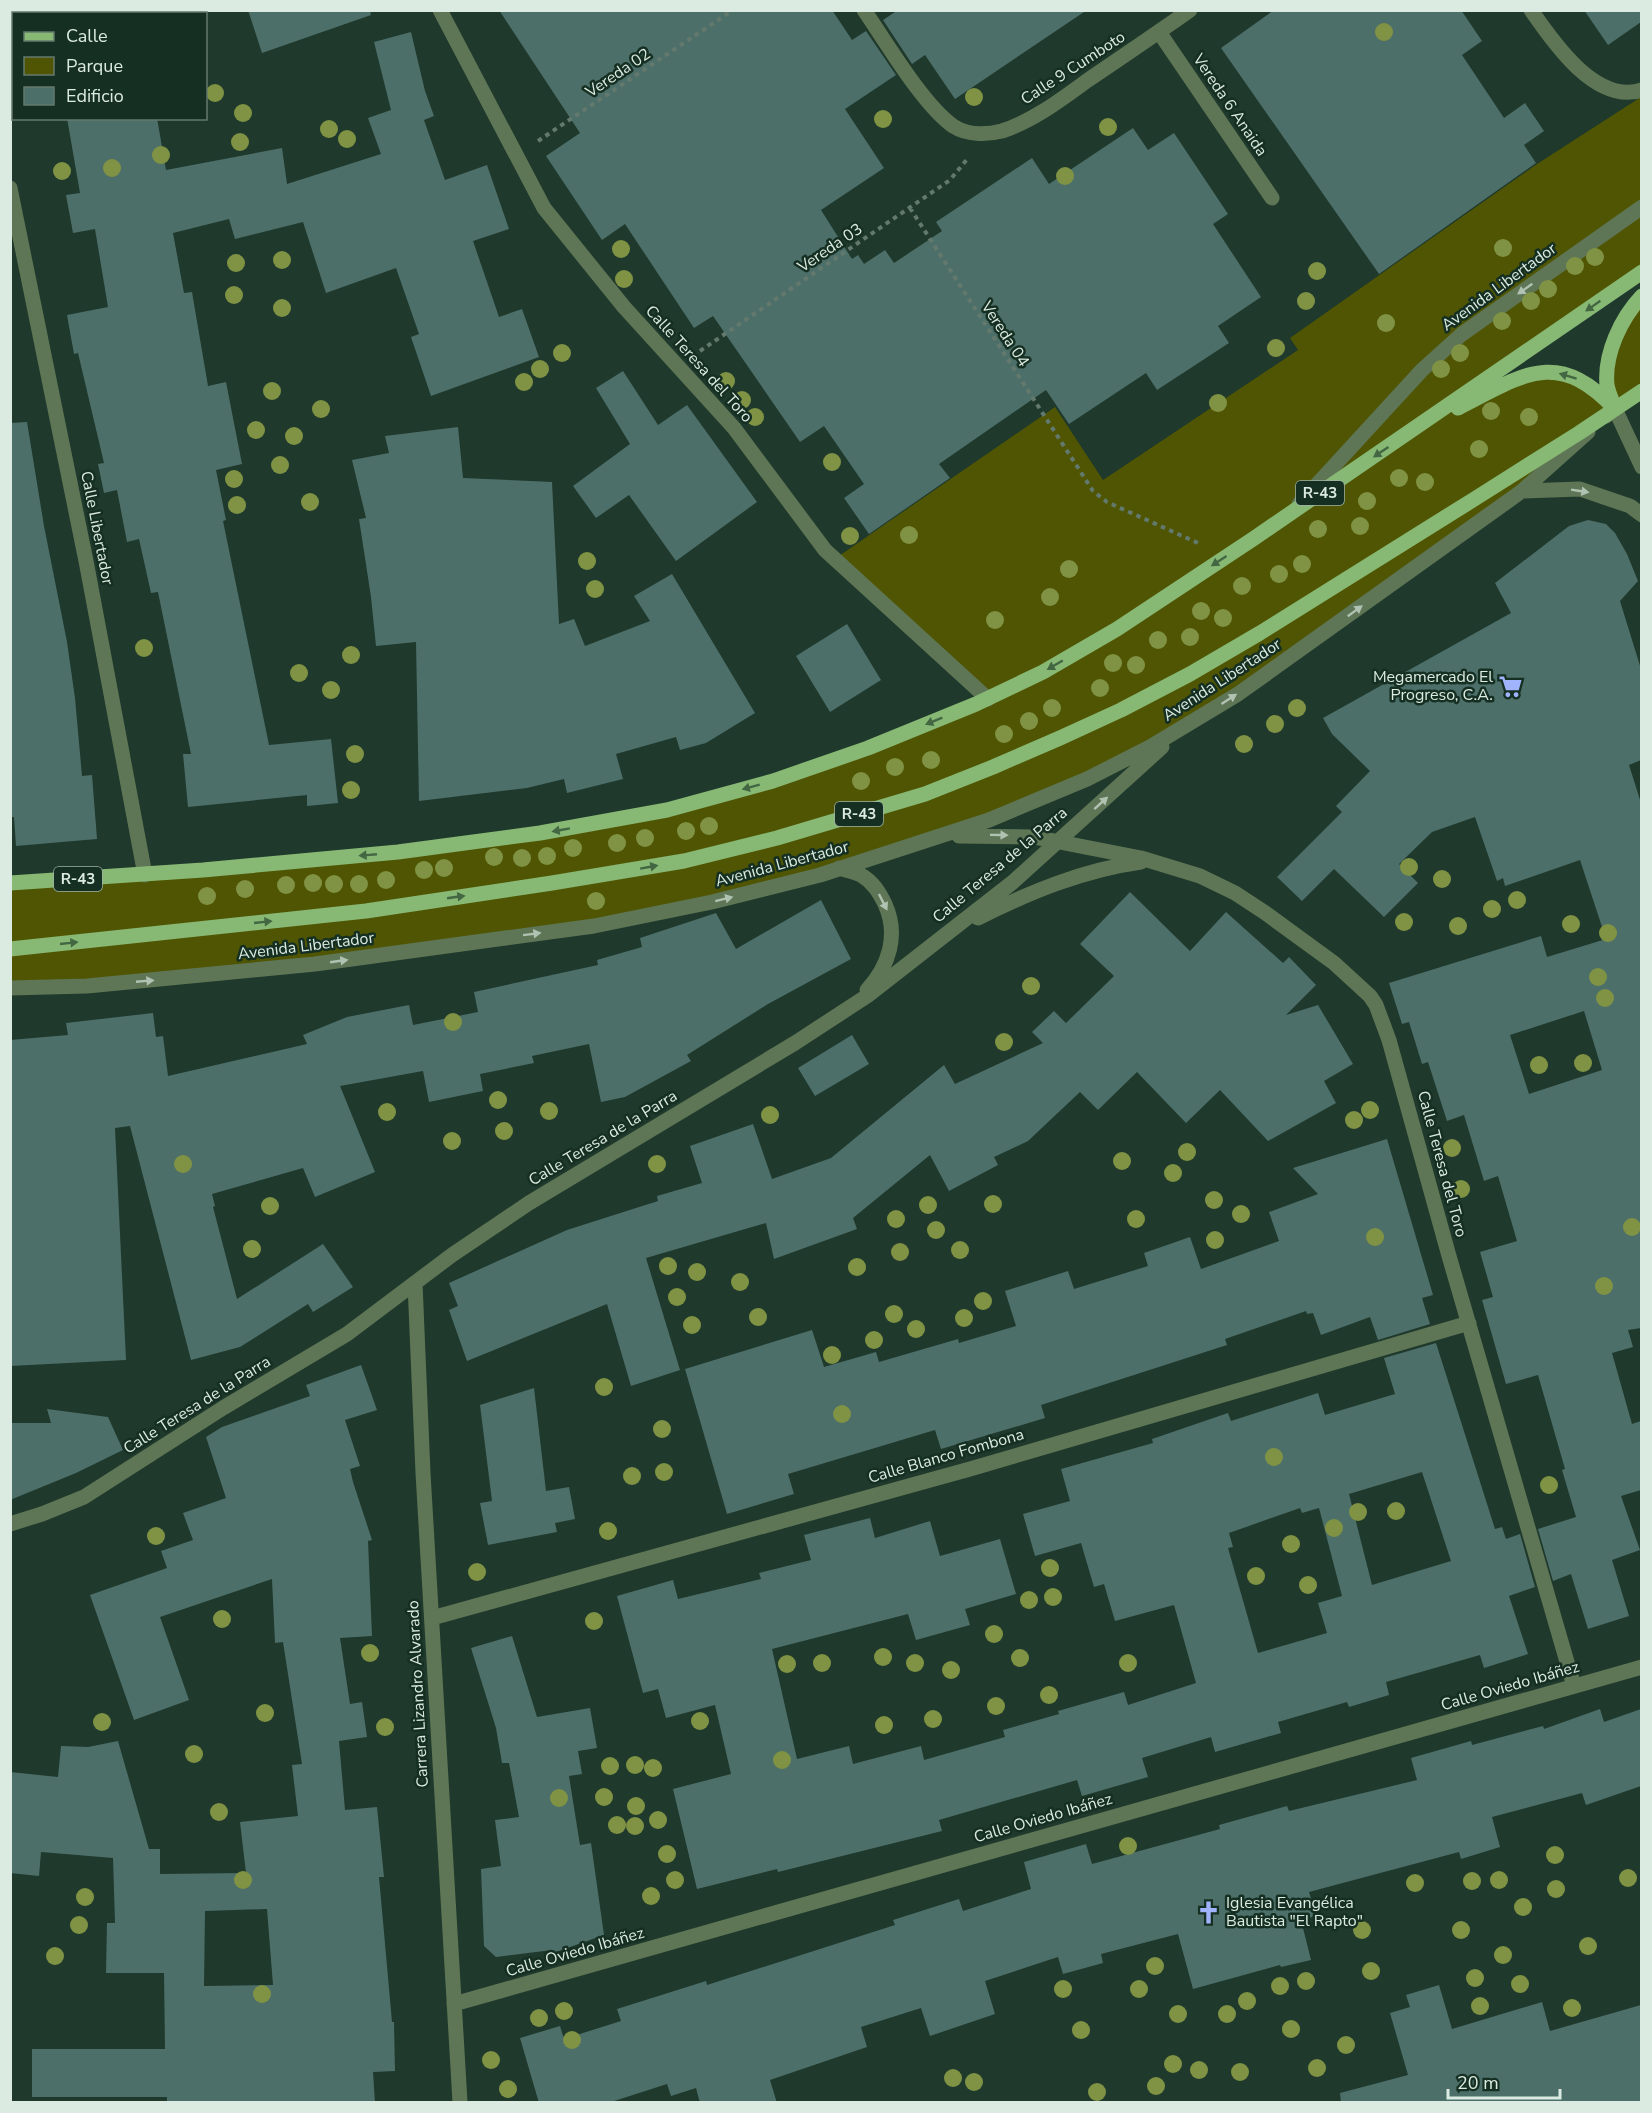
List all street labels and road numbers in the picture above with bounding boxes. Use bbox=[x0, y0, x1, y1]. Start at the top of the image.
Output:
street label: Calle 9 Cumboto bbox=[1016, 26, 1130, 110]
street label: Vereda 02 bbox=[580, 43, 655, 103]
street label: Vereda 6 Anaida bbox=[1187, 49, 1272, 161]
street label: Vereda 03 bbox=[792, 218, 867, 278]
street label: Avenida Libertador bbox=[1437, 238, 1561, 336]
street label: Vereda 04 bbox=[975, 296, 1035, 371]
street label: Calle Teresa del Toro bbox=[640, 301, 758, 427]
street label: Calle Libertador bbox=[75, 469, 119, 587]
road number: R-43 bbox=[1296, 481, 1344, 505]
street label: Avenida Libertador bbox=[1159, 633, 1286, 727]
road number: R-43 bbox=[835, 802, 883, 826]
street label: Calle Teresa de la Parra bbox=[928, 802, 1072, 928]
street label: Avenida Libertador bbox=[713, 836, 851, 892]
road number: R-43 bbox=[54, 867, 102, 891]
street label: Avenida Libertador bbox=[237, 927, 376, 965]
street label: Calle Teresa de la Parra bbox=[525, 1085, 681, 1191]
street label: Calle Teresa del Toro bbox=[1412, 1088, 1472, 1240]
street label: Calle Teresa de la Parra bbox=[119, 1351, 275, 1459]
street label: Calle Blanco Fombona bbox=[865, 1423, 1027, 1489]
street label: Carrera Lizandro Alvarado bbox=[402, 1600, 434, 1788]
street label: Calle Oviedo Ibáñez bbox=[1438, 1656, 1582, 1716]
street label: Calle Oviedo Ibáñez bbox=[971, 1788, 1115, 1848]
street label: Calle Oviedo Ibáñez bbox=[503, 1922, 647, 1982]

